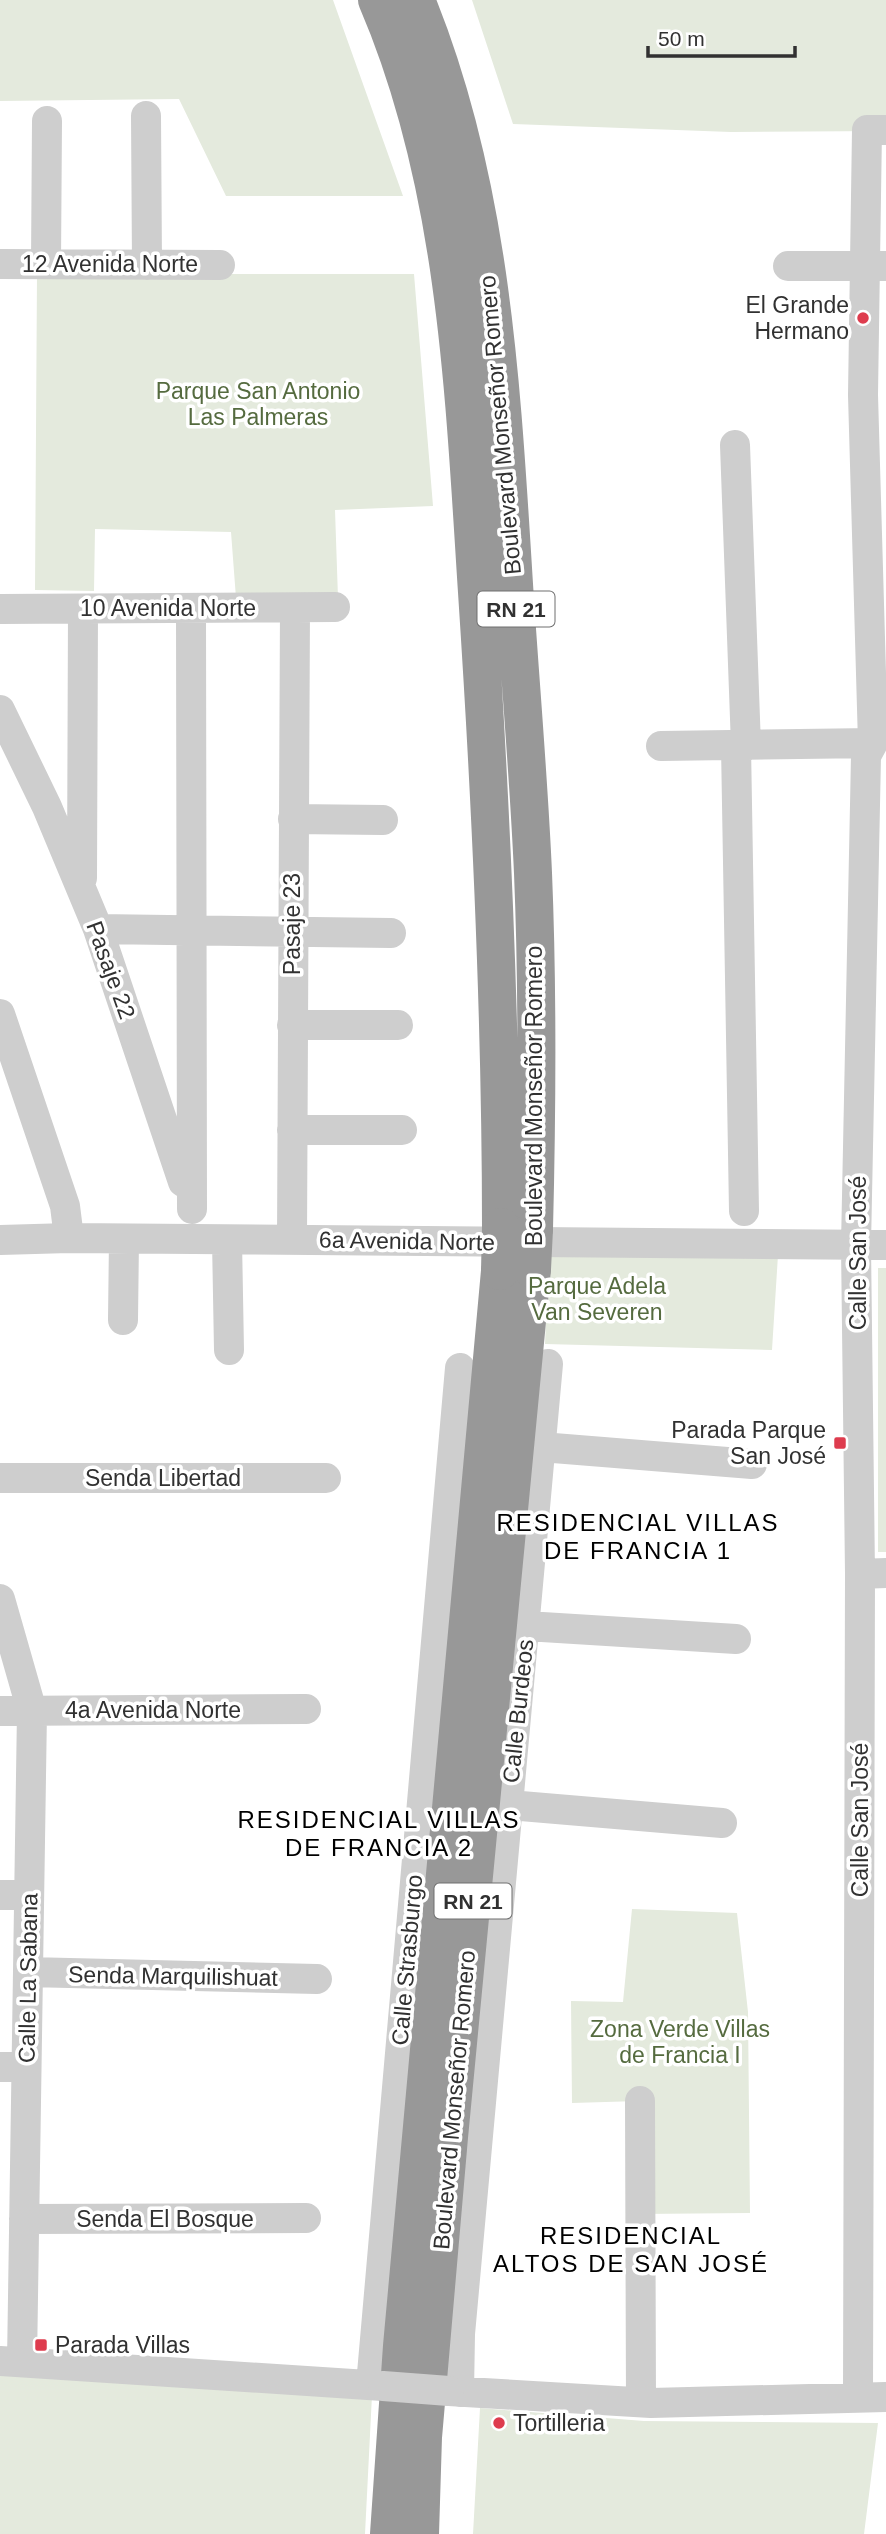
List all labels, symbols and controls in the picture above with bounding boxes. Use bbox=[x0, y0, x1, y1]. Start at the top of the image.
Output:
scale bar bbox=[648, 14, 795, 58]
text: 50 m bbox=[658, 27, 705, 50]
street label: 12 Avenida Norte bbox=[22, 251, 198, 277]
street label: Boulevard Monseñor Romero bbox=[474, 274, 526, 576]
place label: El Grande Hermano bbox=[745, 292, 849, 344]
marker: El Grande Hermano bbox=[855, 310, 871, 326]
park label: Parque San Antonio Las Palmeras bbox=[156, 378, 360, 430]
road number: RN 21 bbox=[477, 592, 554, 626]
street label: 10 Avenida Norte bbox=[80, 595, 256, 621]
street label: Pasaje 23 bbox=[279, 873, 305, 975]
street label: Pasaje 22 bbox=[81, 917, 141, 1023]
street label: Boulevard Monseñor Romero bbox=[521, 946, 547, 1246]
street label: Calle San José bbox=[845, 1176, 871, 1330]
street label: 6a Avenida Norte bbox=[319, 1226, 495, 1256]
park label: Parque Adela Van Severen bbox=[528, 1273, 666, 1325]
place label: Parada Parque San José bbox=[671, 1417, 826, 1469]
marker: Parada Parque San José bbox=[832, 1435, 848, 1451]
street label: Senda Libertad bbox=[85, 1465, 241, 1491]
district label: RESIDENCIAL VILLAS DE FRANCIA 1 bbox=[496, 1509, 780, 1564]
street label: Calle Burdeos bbox=[498, 1638, 538, 1784]
street label: 4a Avenida Norte bbox=[65, 1697, 241, 1723]
street label: Calle San José bbox=[847, 1743, 873, 1897]
district label: RESIDENCIAL VILLAS DE FRANCIA 2 bbox=[237, 1806, 521, 1861]
street label: Calle Strasburgo bbox=[387, 1874, 427, 2046]
road number: RN 21 bbox=[434, 1884, 512, 1918]
street label: Calle La Sabana bbox=[14, 1893, 42, 2063]
street label: Boulevard Monseñor Romero bbox=[428, 1949, 480, 2251]
street label: Senda Marquilishuat bbox=[68, 1961, 279, 1991]
park label: Zona Verde Villas de Francia I bbox=[590, 2016, 770, 2068]
street label: Senda El Bosque bbox=[76, 2206, 254, 2232]
district label: RESIDENCIAL ALTOS DE SAN JOSÉ bbox=[493, 2222, 769, 2277]
place label: Parada Villas bbox=[55, 2332, 190, 2358]
marker: Parada Villas bbox=[33, 2337, 49, 2353]
place label: Tortilleria bbox=[513, 2410, 605, 2436]
marker: Tortilleria bbox=[491, 2415, 507, 2431]

